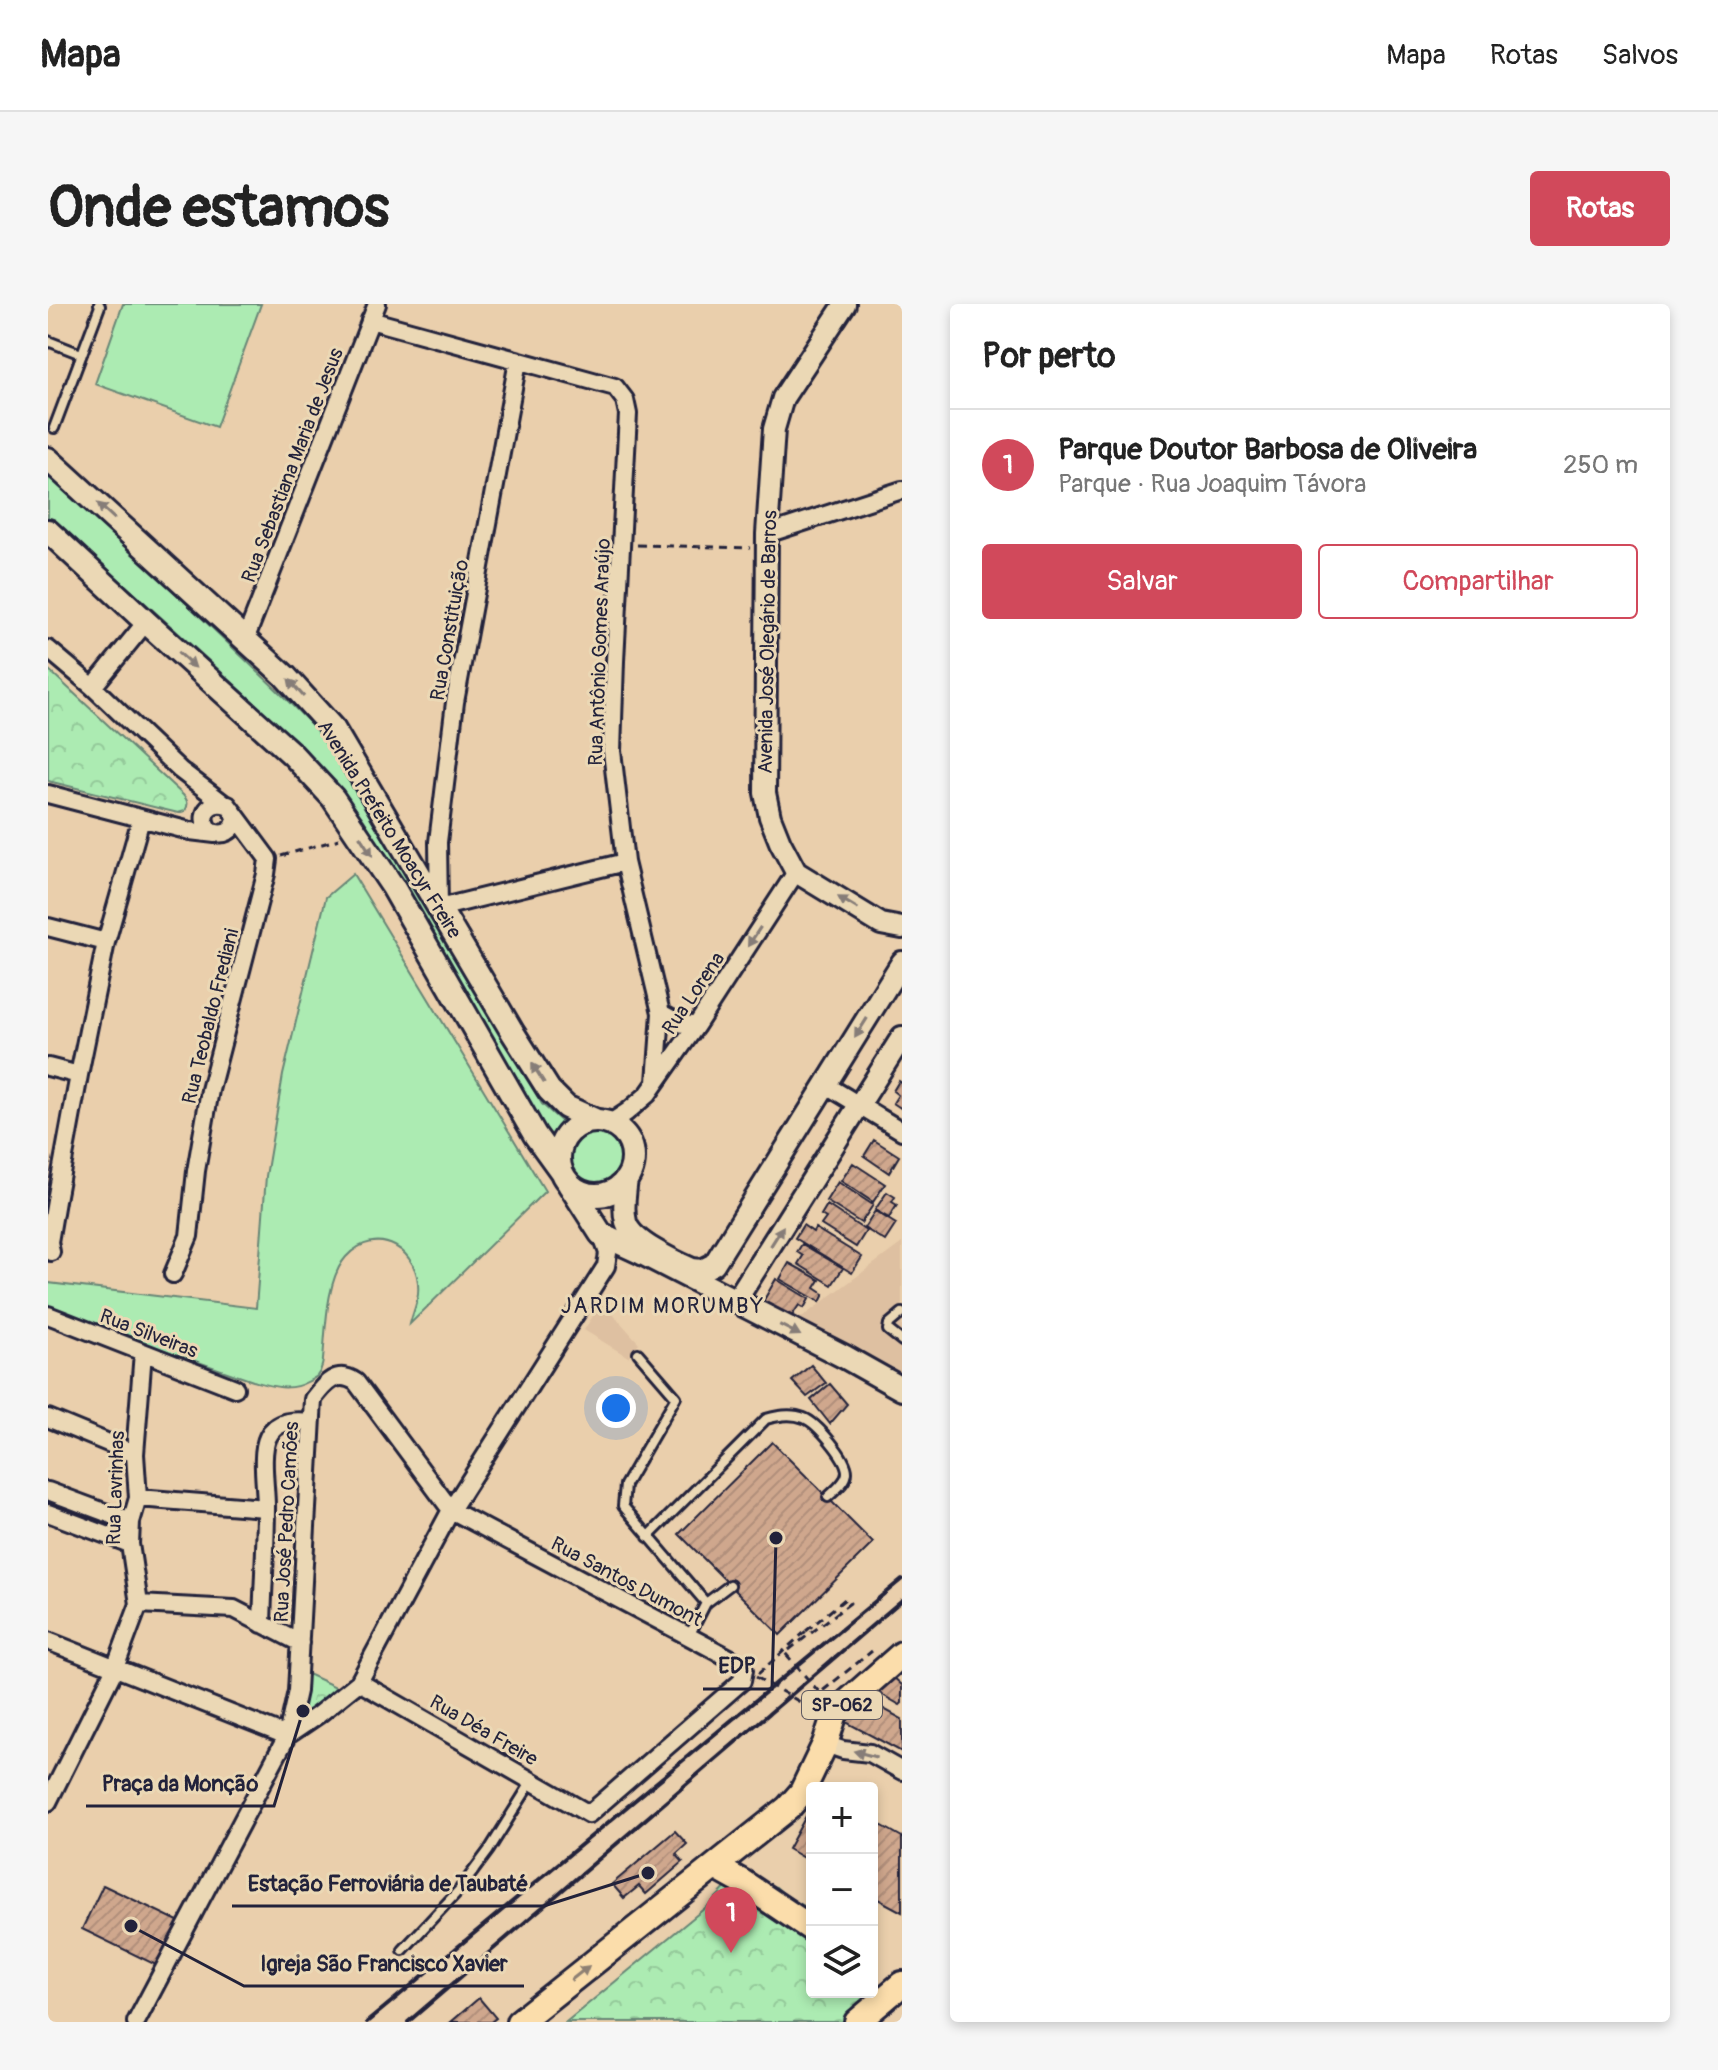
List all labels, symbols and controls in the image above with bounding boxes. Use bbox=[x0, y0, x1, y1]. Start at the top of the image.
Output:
text: Mapa bbox=[40, 31, 121, 79]
text: Mapa bbox=[1386, 38, 1446, 73]
text: Rotas bbox=[1490, 38, 1558, 73]
text: Salvos bbox=[1602, 38, 1678, 73]
button: Rotas bbox=[1530, 171, 1670, 246]
text: Onde estamos bbox=[48, 174, 389, 243]
text: Por perto bbox=[982, 335, 1115, 378]
street label: Rua Sebastiana Maria de Jesus bbox=[236, 344, 349, 586]
text: Parque Doutor Barbosa de Oliveira bbox=[1058, 431, 1477, 468]
text: 1 bbox=[1003, 449, 1013, 481]
text: 250 m bbox=[1563, 449, 1638, 481]
text: Parque · Rua Joaquim Távora bbox=[1058, 468, 1366, 500]
one-way arrow bbox=[97, 502, 116, 520]
street label: Avenida José Olegário de Barros bbox=[753, 510, 782, 774]
street label: Rua Antônio Gomes Araújo bbox=[583, 538, 616, 766]
button: Salvar bbox=[982, 544, 1302, 619]
button: Compartilhar bbox=[1318, 544, 1638, 619]
street label: Rua Constituição bbox=[425, 557, 474, 703]
one-way arrow bbox=[178, 650, 197, 668]
one-way arrow bbox=[287, 679, 305, 698]
street label: Avenida Prefeito Moacyr Freire bbox=[312, 715, 467, 943]
one-way arrow bbox=[359, 836, 374, 857]
one-way arrow bbox=[837, 897, 859, 911]
street label: Rua Teobaldo Frediani bbox=[177, 926, 244, 1106]
one-way arrow bbox=[746, 927, 761, 948]
street label: Rua Lorena bbox=[657, 947, 730, 1039]
one-way arrow bbox=[854, 1017, 868, 1039]
one-way arrow bbox=[532, 1062, 546, 1084]
one-way arrow bbox=[769, 1225, 783, 1247]
district label: JARDIM MORUMBY bbox=[561, 1292, 765, 1320]
street label: Rua Silveiras bbox=[96, 1303, 201, 1364]
one-way arrow bbox=[779, 1323, 802, 1336]
your location bbox=[596, 1388, 636, 1428]
street label: Rua José Pedro Camões bbox=[269, 1421, 304, 1623]
street label: Rua Lavrinhas bbox=[101, 1430, 130, 1546]
street label: Rua Santos Dumont bbox=[547, 1531, 708, 1632]
callout: EDP bbox=[703, 1643, 772, 1689]
text: EDP bbox=[718, 1652, 756, 1680]
street label: Rua Déa Freire bbox=[425, 1689, 542, 1772]
road number: SP-062 bbox=[802, 1691, 882, 1719]
one-way arrow bbox=[852, 1747, 877, 1759]
callout: Praça da Monção bbox=[86, 1760, 274, 1806]
text: Praça da Monção bbox=[102, 1770, 258, 1798]
map controls bbox=[806, 1782, 878, 1998]
button: + bbox=[806, 1782, 878, 1854]
button: − bbox=[806, 1854, 878, 1926]
callout: Estação Ferroviária de Taubaté bbox=[232, 1860, 544, 1906]
text: Estação Ferroviária de Taubaté bbox=[248, 1870, 528, 1898]
pin: 1 bbox=[705, 1887, 757, 1953]
button: layers bbox=[806, 1926, 878, 1998]
callout: Igreja São Francisco Xavier bbox=[244, 1940, 524, 1986]
text: Igreja São Francisco Xavier bbox=[260, 1950, 509, 1978]
one-way arrow bbox=[570, 1966, 590, 1982]

